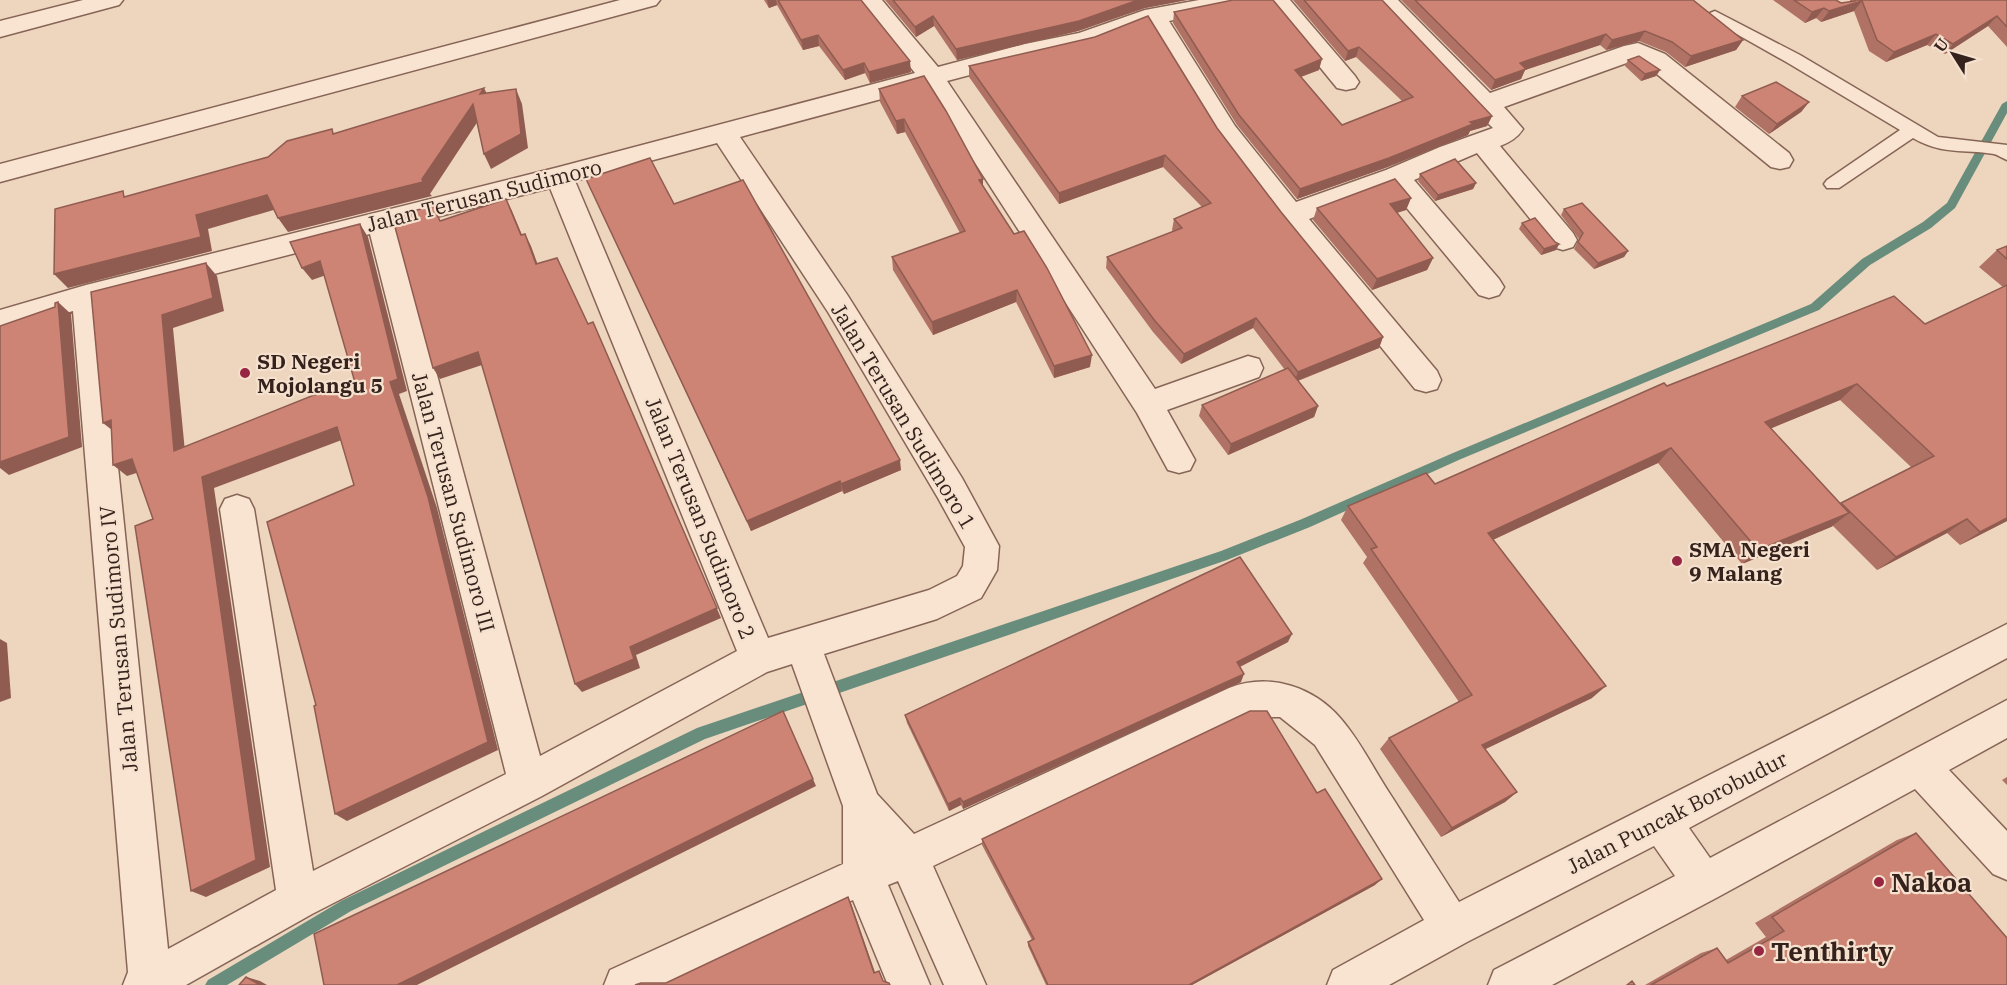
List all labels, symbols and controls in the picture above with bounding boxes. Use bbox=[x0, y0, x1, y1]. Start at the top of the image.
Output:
north arrow bbox=[1923, 24, 1983, 84]
text: U bbox=[1929, 34, 1953, 56]
street label: Jalan Terusan Sudimoro bbox=[363, 152, 605, 238]
street label: Jalan Terusan Sudimoro 1 bbox=[825, 298, 983, 534]
place label: SD Negeri Mojolangu 5 bbox=[257, 347, 383, 399]
marker: SD Negeri Mojolangu 5 bbox=[238, 366, 252, 380]
street label: Jalan Terusan Sudimoro III bbox=[406, 369, 502, 635]
street label: Jalan Terusan Sudimoro 2 bbox=[640, 393, 762, 643]
street label: Jalan Terusan Sudimoro IV bbox=[92, 504, 144, 773]
place label: SMA Negeri 9 Malang bbox=[1689, 535, 1810, 587]
marker: SMA Negeri 9 Malang bbox=[1670, 554, 1684, 568]
street label: Jalan Puncak Borobudur bbox=[1562, 744, 1793, 880]
place label: Nakoa bbox=[1891, 865, 1972, 899]
marker: Nakoa bbox=[1872, 875, 1886, 889]
place label: Tenthirty bbox=[1771, 934, 1894, 968]
marker: Tenthirty bbox=[1752, 944, 1766, 958]

